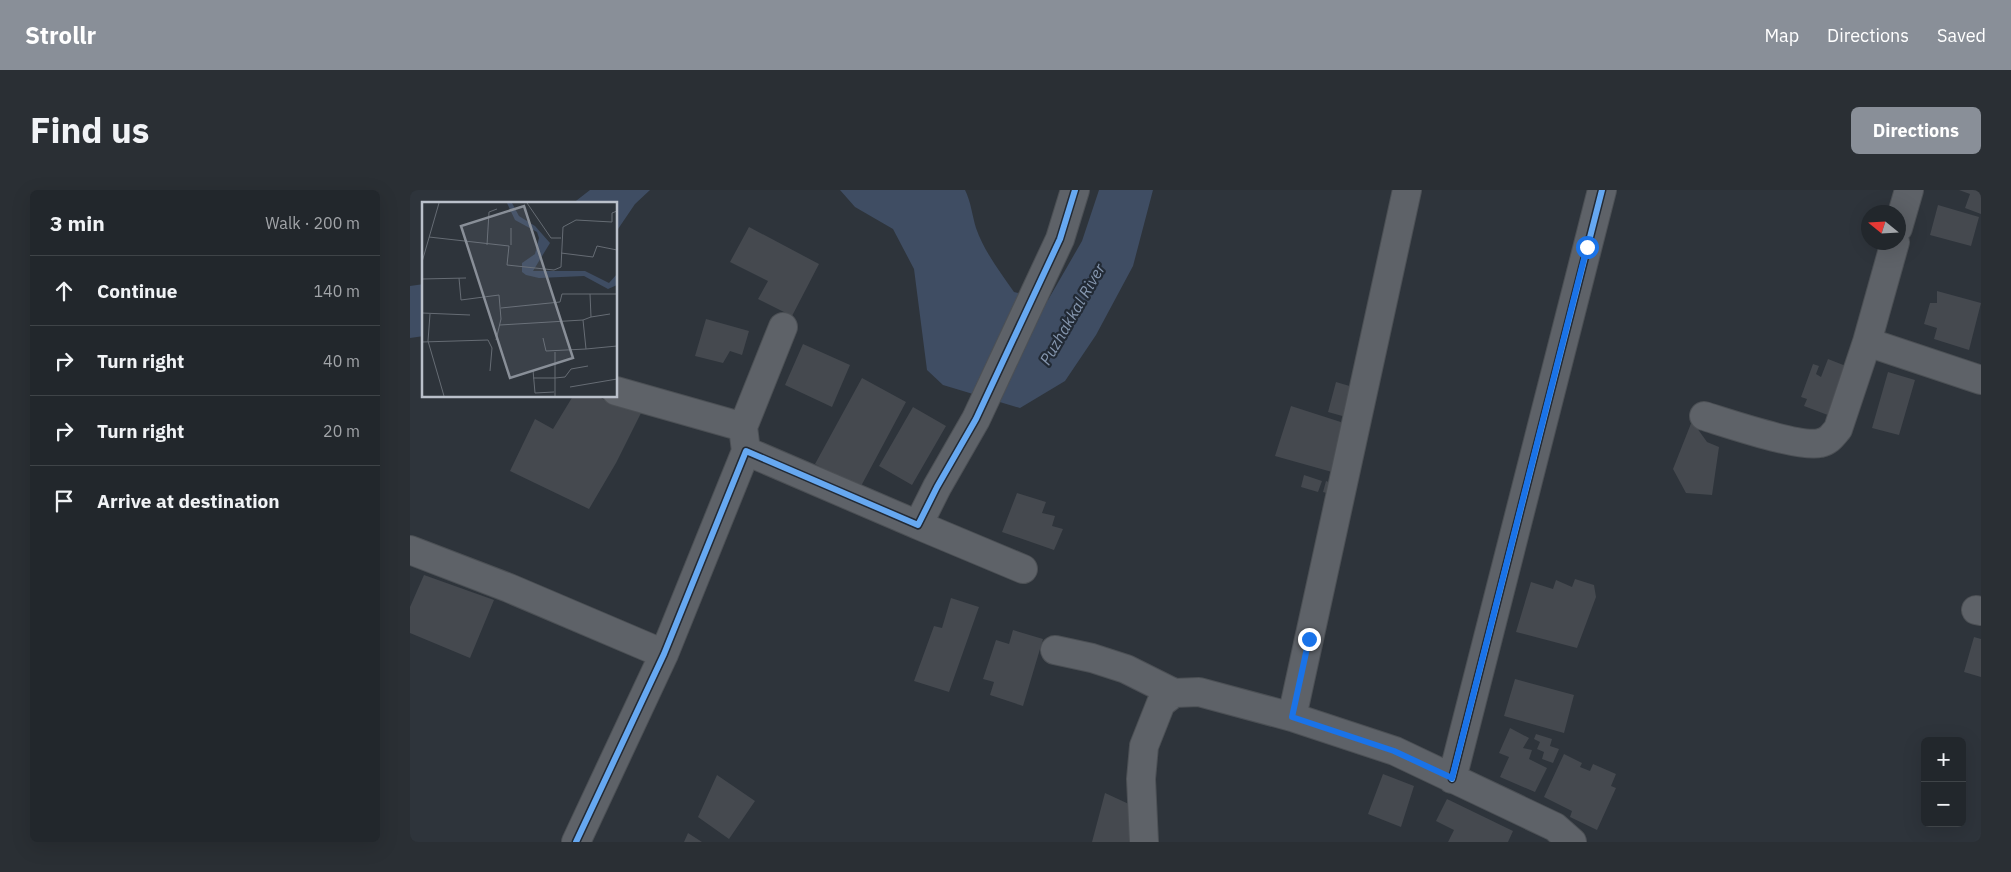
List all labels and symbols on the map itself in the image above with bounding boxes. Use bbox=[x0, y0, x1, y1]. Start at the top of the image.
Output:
inset map bbox=[422, 202, 618, 398]
north arrow bbox=[1861, 205, 1906, 250]
route start bbox=[1576, 236, 1599, 259]
water label: Puzhakkal River bbox=[1035, 259, 1110, 368]
route end bbox=[1298, 628, 1321, 651]

